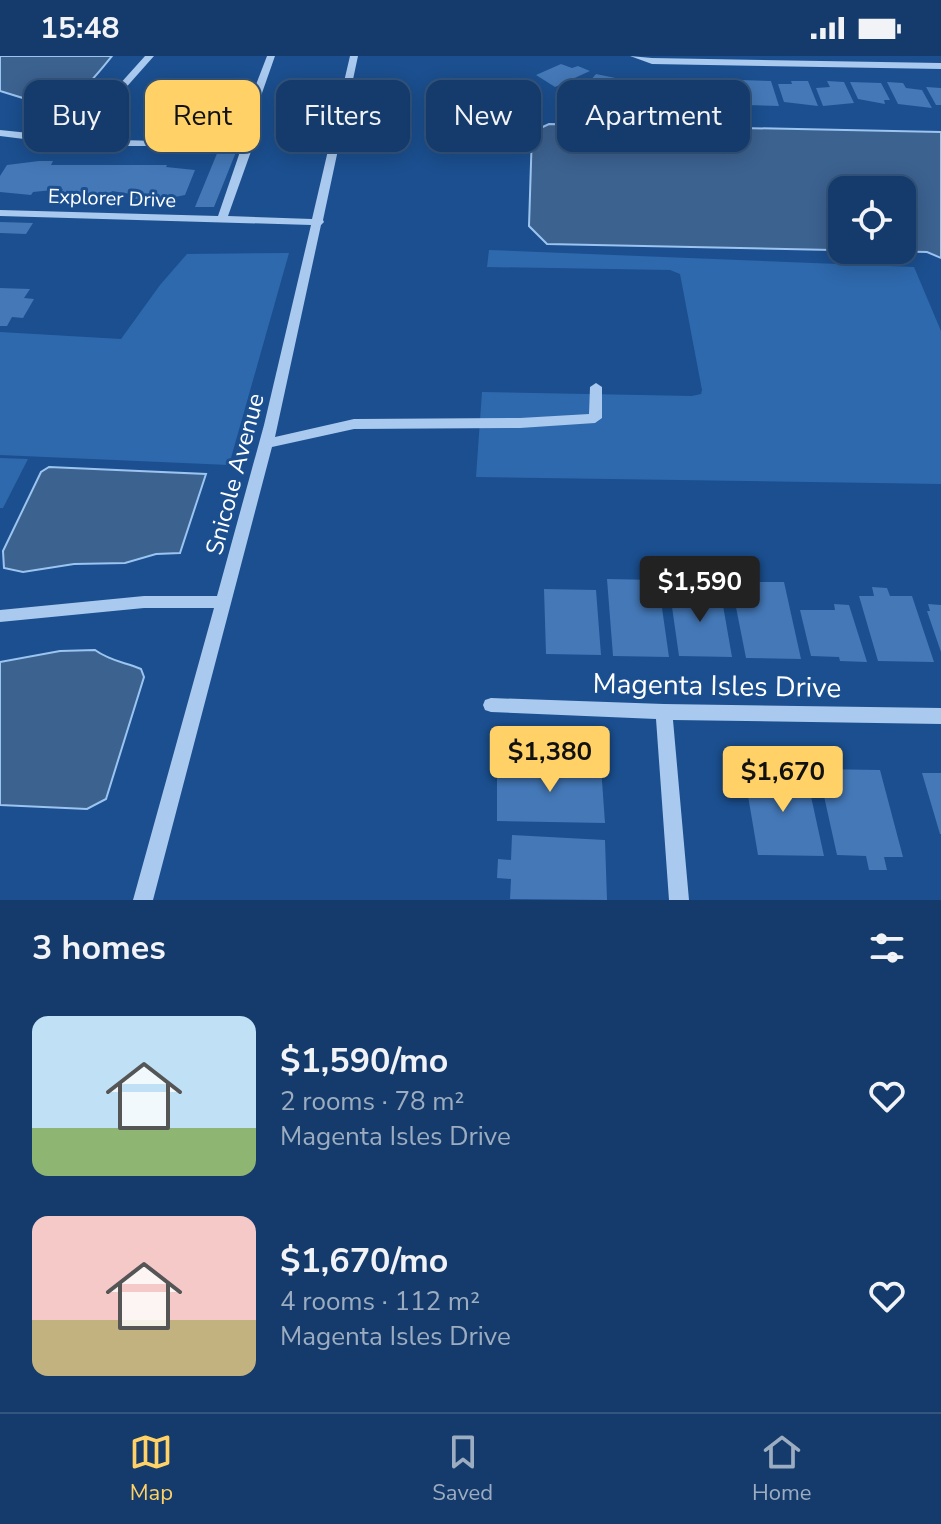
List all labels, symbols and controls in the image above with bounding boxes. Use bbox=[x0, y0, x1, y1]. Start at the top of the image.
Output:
text: 15:48 bbox=[40, 8, 119, 49]
chip: Buy bbox=[24, 80, 129, 152]
chip: Rent bbox=[145, 80, 260, 152]
chip: Filters bbox=[276, 80, 410, 152]
chip: New bbox=[426, 80, 541, 152]
chip: Apartment bbox=[557, 80, 750, 152]
map controls bbox=[828, 176, 916, 264]
button: locate bbox=[828, 176, 916, 264]
street label: Explorer Drive bbox=[47, 183, 177, 214]
street label: Snicole Avenue bbox=[198, 390, 272, 558]
pin: $1,590 bbox=[635, 556, 765, 624]
text: $1,590 bbox=[658, 564, 742, 599]
street label: Magenta Isles Drive bbox=[592, 665, 842, 707]
pin: $1,380 bbox=[485, 726, 615, 794]
text: $1,380 bbox=[508, 734, 592, 769]
pin: $1,670 bbox=[718, 746, 848, 814]
text: $1,670 bbox=[741, 754, 825, 789]
text: 3 homes bbox=[32, 925, 166, 971]
icon: filters bbox=[865, 926, 909, 970]
text: $1,590/mo bbox=[280, 1038, 448, 1084]
icon: home bbox=[96, 1048, 192, 1144]
icon: heart bbox=[865, 1074, 909, 1118]
text: 2 rooms · 78 m² bbox=[280, 1084, 464, 1119]
text: Magenta Isles Drive bbox=[280, 1119, 511, 1154]
text: $1,670/mo bbox=[280, 1238, 448, 1284]
icon: home bbox=[96, 1248, 192, 1344]
icon: heart bbox=[865, 1274, 909, 1318]
text: 4 rooms · 112 m² bbox=[280, 1284, 480, 1319]
text: Magenta Isles Drive bbox=[280, 1319, 511, 1354]
tab: Map bbox=[129, 1430, 173, 1508]
tab: Saved bbox=[432, 1430, 493, 1508]
tab: Home bbox=[752, 1430, 812, 1508]

